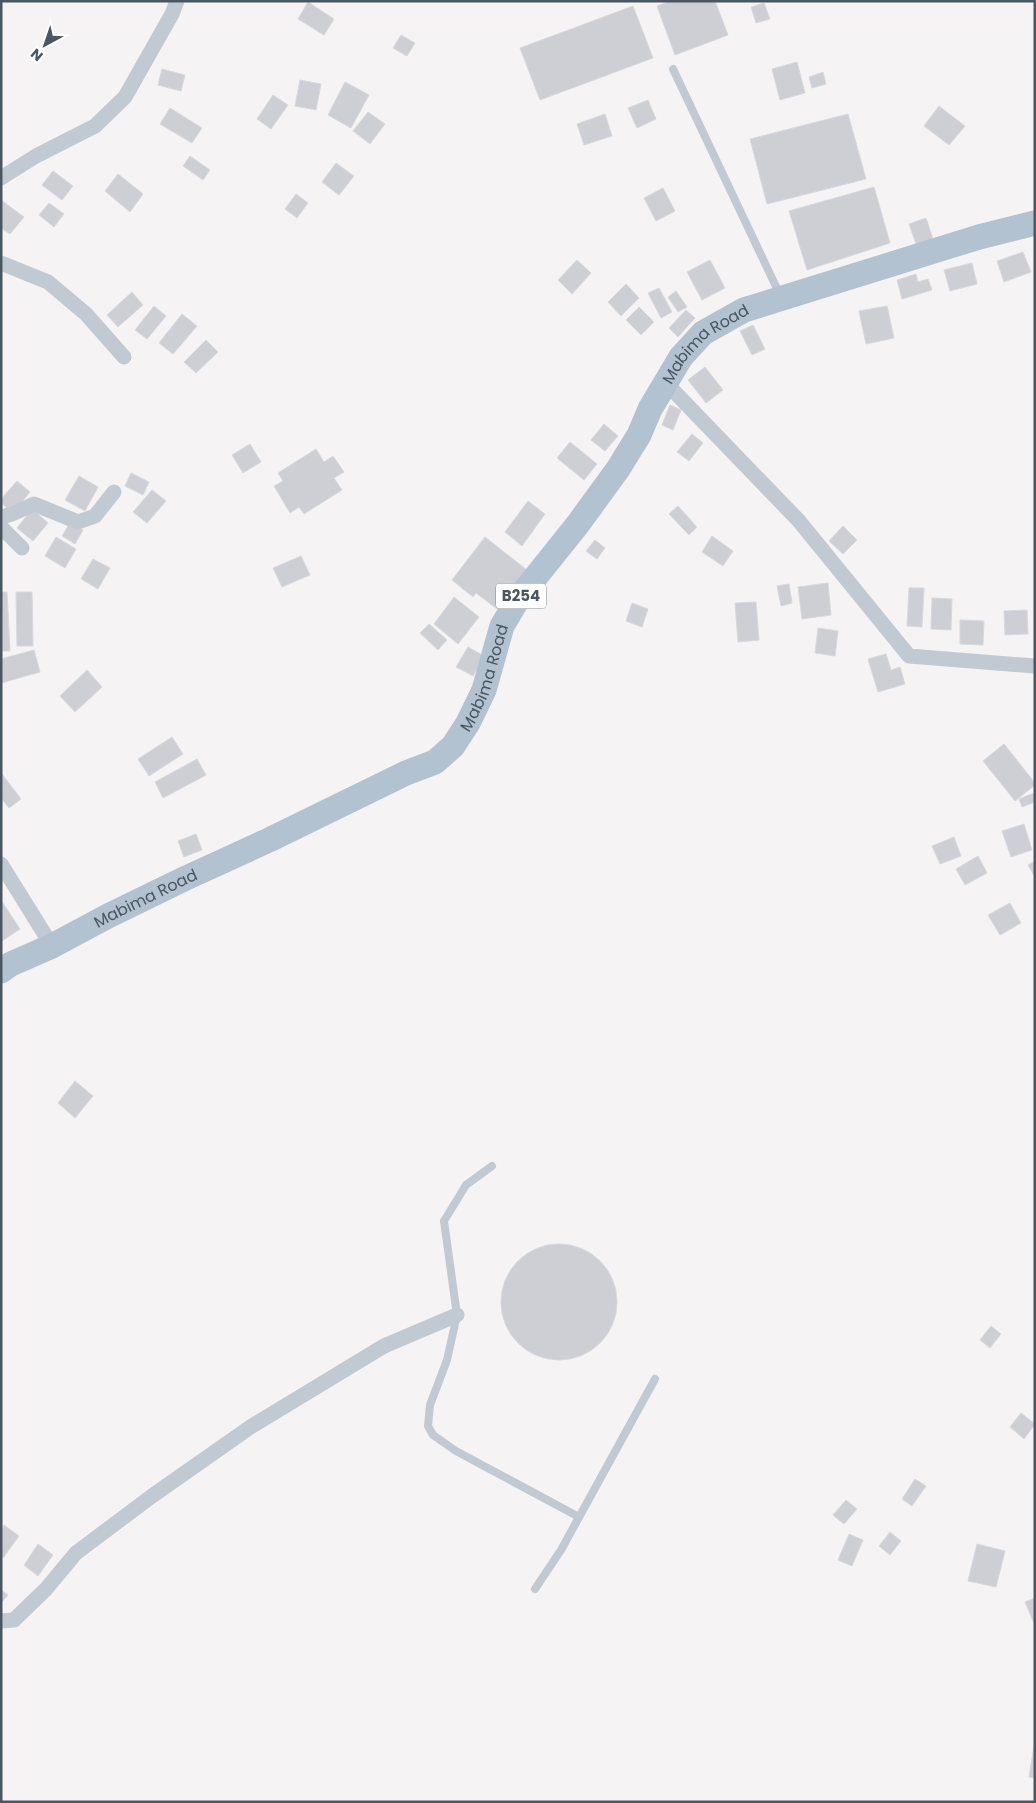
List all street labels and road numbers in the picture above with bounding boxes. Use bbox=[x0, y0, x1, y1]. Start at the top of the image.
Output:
street label: Mabima Road bbox=[657, 299, 753, 388]
road number: B254 bbox=[496, 584, 546, 608]
street label: Mabima Road bbox=[454, 622, 514, 736]
street label: Mabima Road bbox=[90, 863, 201, 934]

